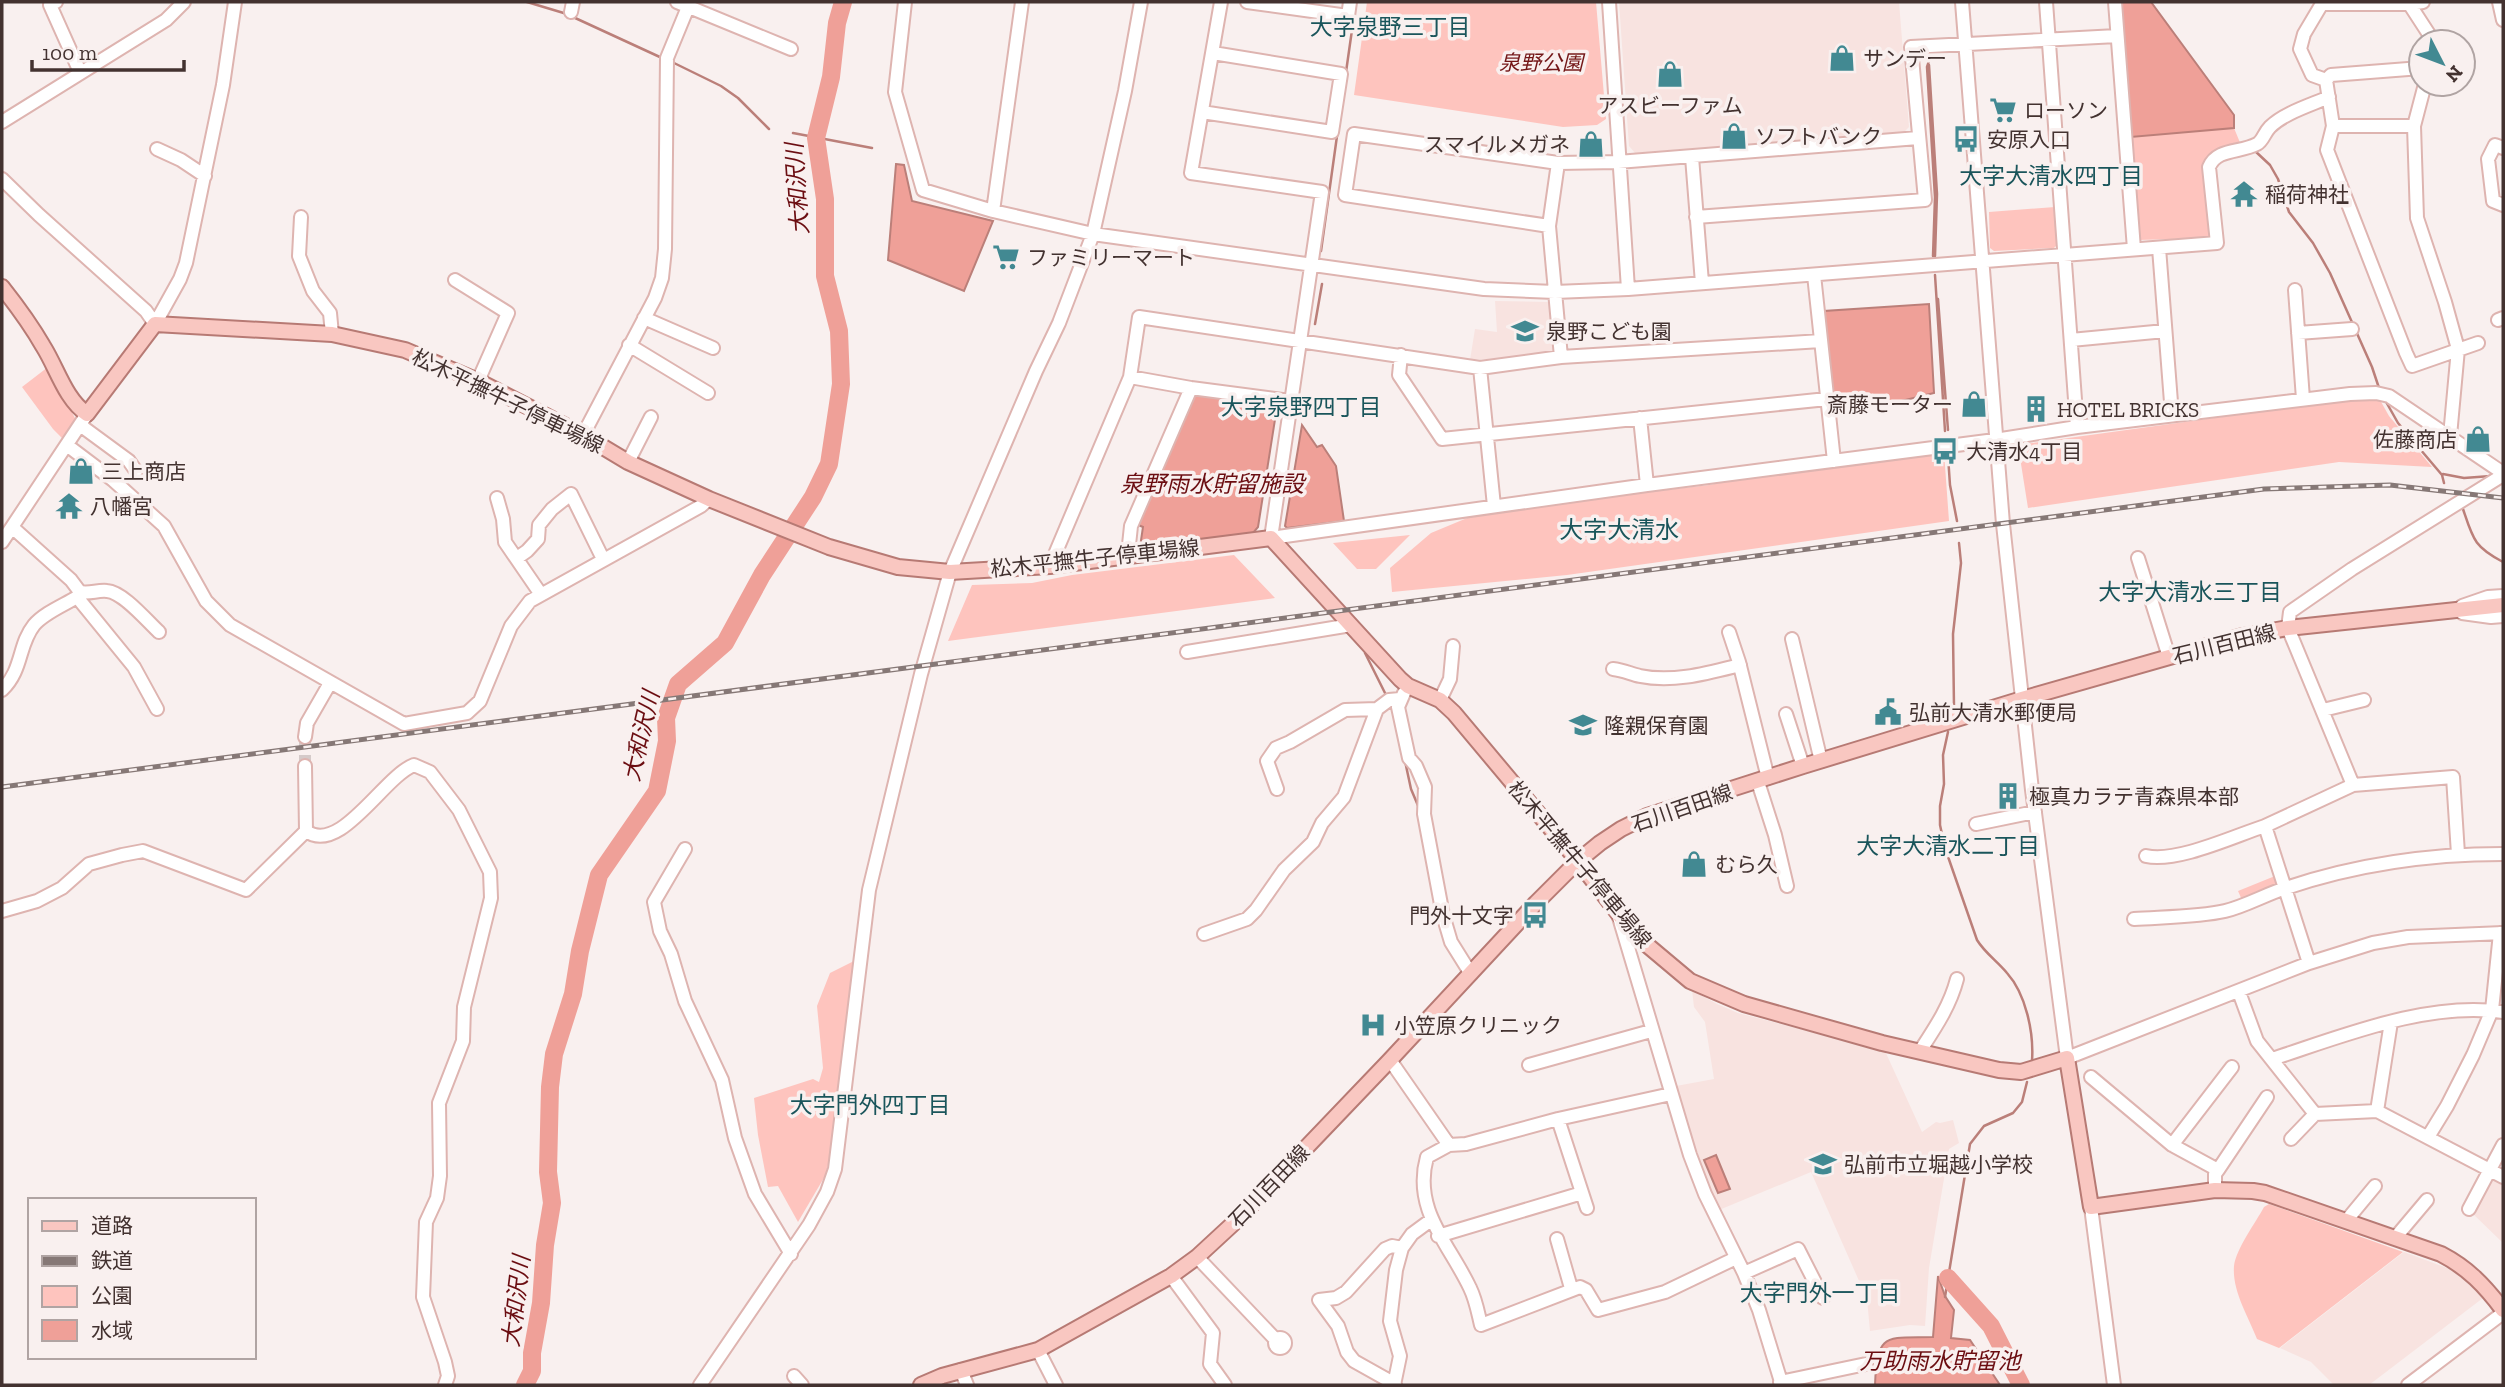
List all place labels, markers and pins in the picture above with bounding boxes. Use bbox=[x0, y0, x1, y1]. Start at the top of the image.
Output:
shop icon: サンデー bbox=[1827, 43, 1857, 73]
place label: サンデー bbox=[1863, 46, 1947, 71]
shop icon: アスビーファム bbox=[1655, 59, 1685, 89]
place label: アスビーファム bbox=[1597, 93, 1743, 118]
supermarket icon: ローソン bbox=[1988, 95, 2018, 125]
place label: ローソン bbox=[2024, 98, 2108, 123]
shop icon: ソフトバンク bbox=[1719, 121, 1749, 151]
place label: ソフトバンク bbox=[1755, 124, 1882, 149]
bus stop icon: 安原入口 bbox=[1951, 124, 1981, 154]
place label: 安原入口 bbox=[1987, 127, 2071, 152]
shop icon: スマイルメガネ bbox=[1576, 129, 1606, 159]
place label: スマイルメガネ bbox=[1424, 132, 1570, 157]
temple icon: 稲荷神社 bbox=[2229, 179, 2259, 209]
place label: 稲荷神社 bbox=[2265, 182, 2349, 207]
supermarket icon: ファミリーマート bbox=[991, 242, 1021, 272]
place label: ファミリーマート bbox=[1027, 245, 1195, 270]
school or university icon: 泉野こども園 bbox=[1510, 316, 1540, 346]
place label: 泉野こども園 bbox=[1546, 319, 1672, 344]
shop icon: 斎藤モーター bbox=[1959, 389, 1989, 419]
place label: 斎藤モーター bbox=[1827, 392, 1953, 417]
building icon: HOTEL BRICKS bbox=[2021, 394, 2051, 424]
place label: HOTEL BRICKS bbox=[2057, 397, 2199, 422]
shop icon: 佐藤商店 bbox=[2463, 424, 2493, 454]
place label: 佐藤商店 bbox=[2373, 427, 2457, 452]
bus stop icon: 大清水4丁目 bbox=[1930, 436, 1960, 466]
place label: 大清水4丁目 bbox=[1966, 439, 2082, 464]
shop icon: 三上商店 bbox=[66, 456, 96, 486]
place label: 三上商店 bbox=[102, 459, 186, 484]
temple icon: 八幡宮 bbox=[54, 491, 84, 521]
place label: 八幡宮 bbox=[90, 494, 153, 519]
public building icon: 弘前大清水郵便局 bbox=[1873, 697, 1903, 727]
place label: 弘前大清水郵便局 bbox=[1909, 700, 2077, 725]
school or university icon: 隆親保育園 bbox=[1568, 710, 1598, 740]
place label: 隆親保育園 bbox=[1604, 713, 1709, 738]
building icon: 極真カラテ青森県本部 bbox=[1993, 781, 2023, 811]
place label: 極真カラテ青森県本部 bbox=[2029, 784, 2239, 809]
shop icon: むら久 bbox=[1679, 849, 1709, 879]
place label: むら久 bbox=[1715, 852, 1778, 877]
bus stop icon: 門外十文字 bbox=[1520, 900, 1550, 930]
place label: 門外十文字 bbox=[1409, 903, 1514, 928]
hospital icon: 小笠原クリニック bbox=[1358, 1010, 1388, 1040]
place label: 小笠原クリニック bbox=[1394, 1013, 1562, 1038]
school or university icon: 弘前市立堀越小学校 bbox=[1808, 1149, 1838, 1179]
place label: 弘前市立堀越小学校 bbox=[1844, 1152, 2033, 1177]

